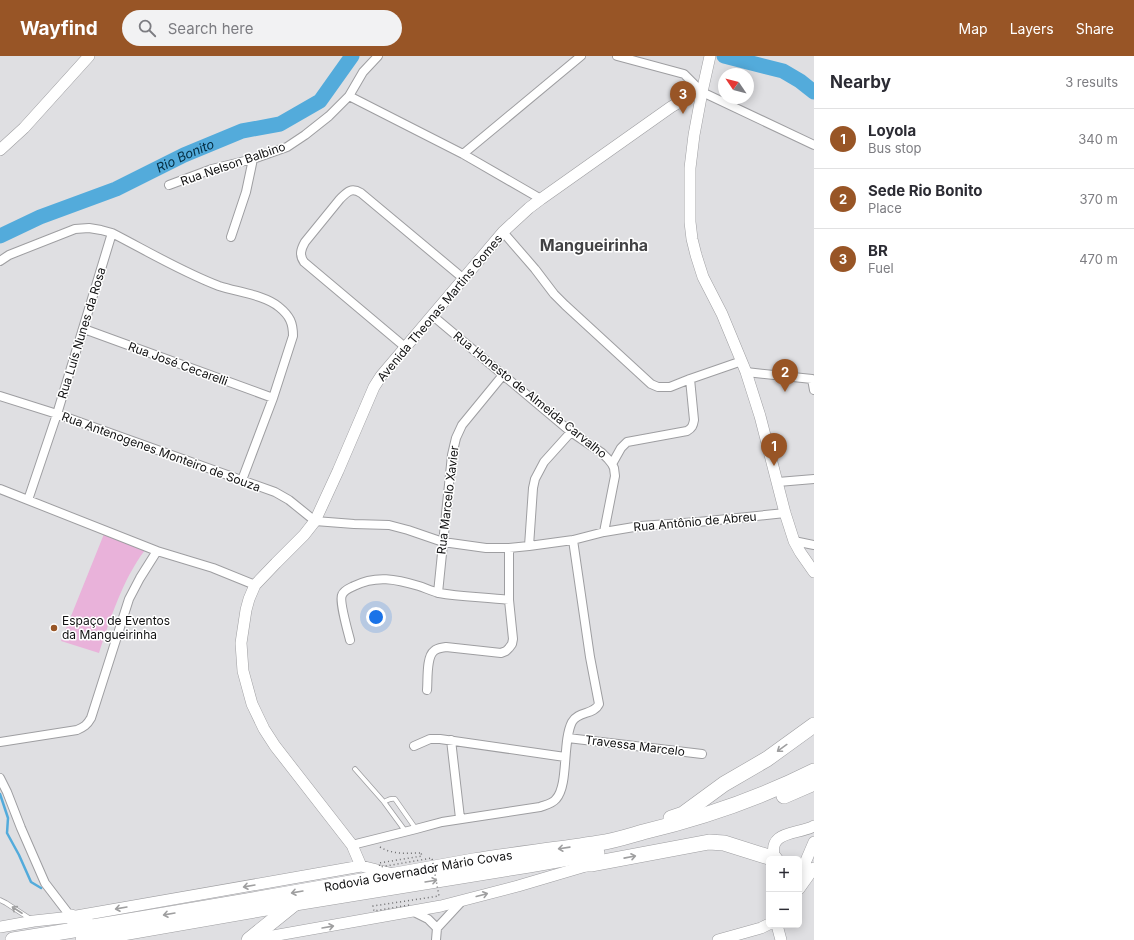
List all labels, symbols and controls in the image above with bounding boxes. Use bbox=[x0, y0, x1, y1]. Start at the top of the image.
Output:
search box bbox=[122, 10, 402, 46]
text: Wayfind bbox=[20, 17, 98, 40]
icon: search bbox=[136, 17, 158, 39]
text: Search here bbox=[168, 19, 253, 38]
text: Map bbox=[959, 20, 988, 37]
text: Layers bbox=[1010, 20, 1054, 37]
text: Share bbox=[1076, 20, 1114, 37]
north arrow bbox=[718, 68, 754, 104]
text: Nearby bbox=[830, 72, 891, 92]
text: 3 results bbox=[1065, 74, 1118, 90]
pin: 3 bbox=[670, 81, 696, 114]
text: Loyola bbox=[868, 121, 916, 140]
text: 1 bbox=[840, 131, 846, 147]
text: 340 m bbox=[1078, 131, 1118, 147]
water label: Rio Bonito bbox=[153, 135, 217, 176]
street label: Rua Nelson Balbino bbox=[178, 139, 287, 189]
text: Bus stop bbox=[868, 140, 921, 156]
text: Sede Rio Bonito bbox=[868, 181, 982, 200]
text: 2 bbox=[839, 191, 847, 207]
text: 370 m bbox=[1080, 191, 1118, 207]
text: Place bbox=[868, 200, 902, 216]
street label: Avenida Theonas Martins Gomes bbox=[374, 231, 505, 384]
district label: Mangueirinha bbox=[540, 235, 648, 255]
text: BR bbox=[868, 241, 888, 260]
text: 3 bbox=[839, 251, 847, 267]
text: 470 m bbox=[1079, 251, 1118, 267]
text: Fuel bbox=[868, 260, 894, 276]
street label: Rua Luís Nunes da Rosa bbox=[54, 265, 109, 400]
street label: Rua Honesto de Almeida Carvalho bbox=[450, 328, 610, 461]
street label: Rua José Cecarelli bbox=[126, 338, 230, 389]
pin: 2 bbox=[772, 359, 798, 392]
street label: Rua Antenogenes Monteiro de Souza bbox=[60, 409, 263, 495]
pin: 1 bbox=[761, 433, 787, 466]
street label: Rua Marcelo Xavier bbox=[433, 444, 462, 555]
street label: Rua Antônio de Abreu bbox=[633, 509, 757, 534]
your location bbox=[366, 607, 386, 627]
place label: Espaço de Eventos da Mangueirinha bbox=[62, 613, 170, 642]
marker: Espaço de Eventos da Mangueirinha bbox=[49, 623, 59, 633]
street label: Travessa Marcelo bbox=[584, 732, 686, 759]
one-way arrow bbox=[777, 744, 788, 752]
one-way arrow bbox=[558, 844, 571, 852]
street label: Rodovia Governador Mário Covas bbox=[323, 847, 513, 894]
one-way arrow bbox=[623, 852, 636, 860]
map controls bbox=[766, 856, 802, 928]
button: + bbox=[766, 856, 802, 892]
one-way arrow bbox=[424, 877, 437, 885]
one-way arrow bbox=[243, 882, 256, 890]
one-way arrow bbox=[291, 888, 304, 896]
one-way arrow bbox=[476, 891, 489, 898]
button: − bbox=[766, 892, 802, 928]
one-way arrow bbox=[115, 905, 128, 913]
one-way arrow bbox=[12, 906, 23, 914]
one-way arrow bbox=[163, 910, 176, 918]
one-way arrow bbox=[321, 923, 334, 931]

